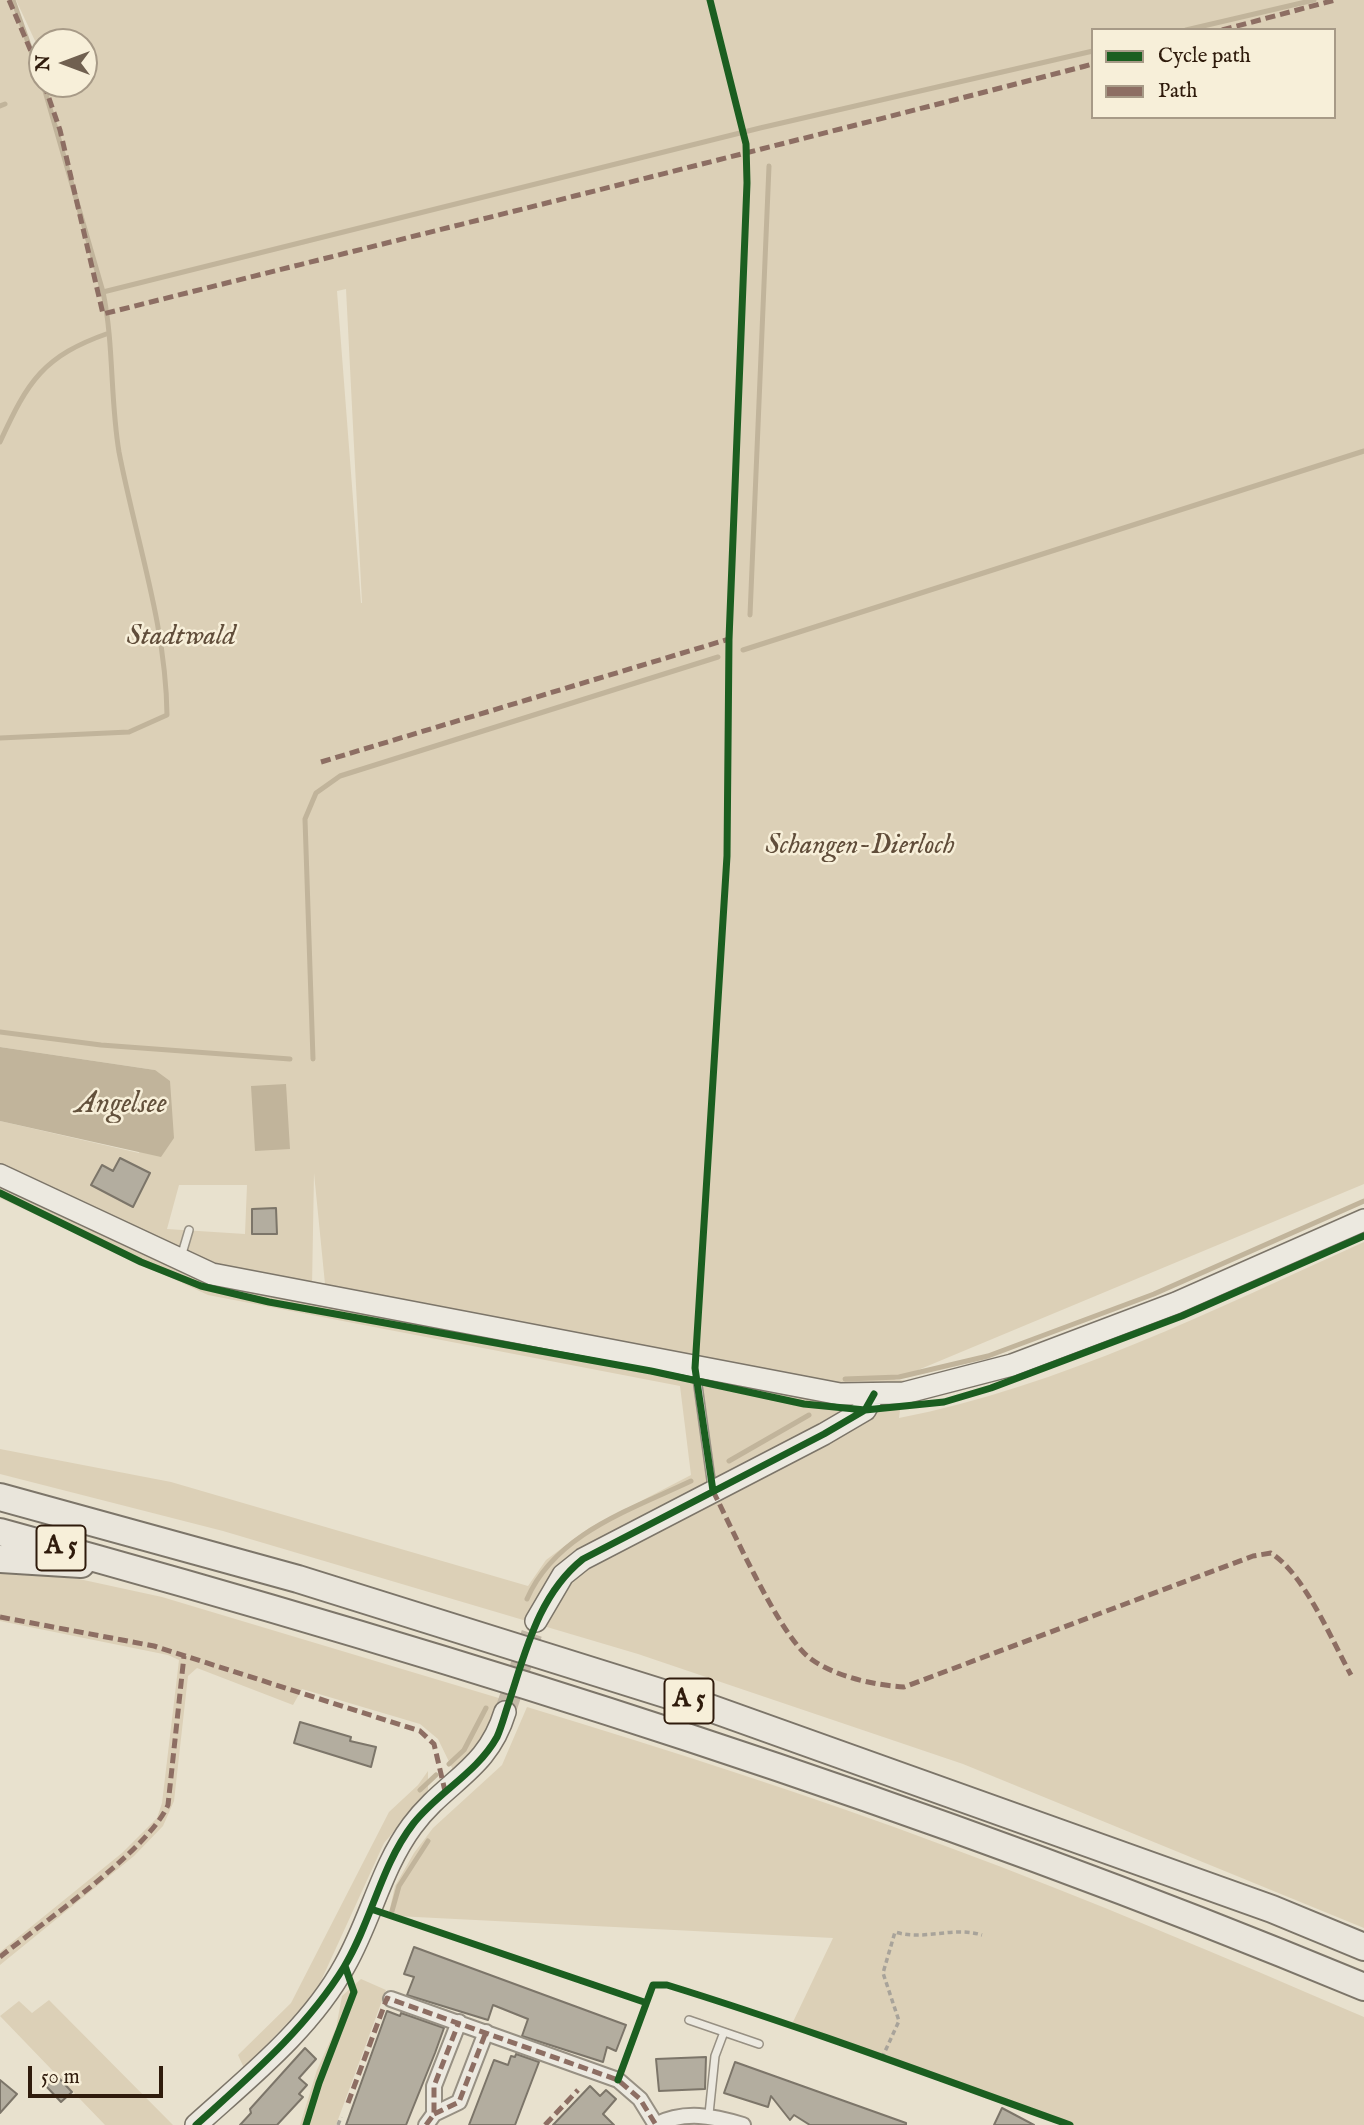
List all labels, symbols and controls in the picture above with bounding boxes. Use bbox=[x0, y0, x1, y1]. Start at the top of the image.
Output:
north arrow bbox=[28, 28, 98, 98]
legend bbox=[1091, 28, 1336, 119]
text: Cycle path bbox=[1158, 43, 1251, 70]
text: N bbox=[32, 55, 56, 71]
text: Path bbox=[1158, 78, 1197, 105]
park label: Stadtwald bbox=[126, 621, 236, 655]
park label: Schangen-Dierloch bbox=[765, 830, 955, 864]
water label: Angelsee bbox=[75, 1088, 167, 1124]
road number: A 5 bbox=[36, 1526, 86, 1570]
road number: A 5 bbox=[664, 1678, 714, 1724]
scale bar bbox=[32, 2052, 166, 2096]
text: 50 m bbox=[41, 2064, 80, 2091]

